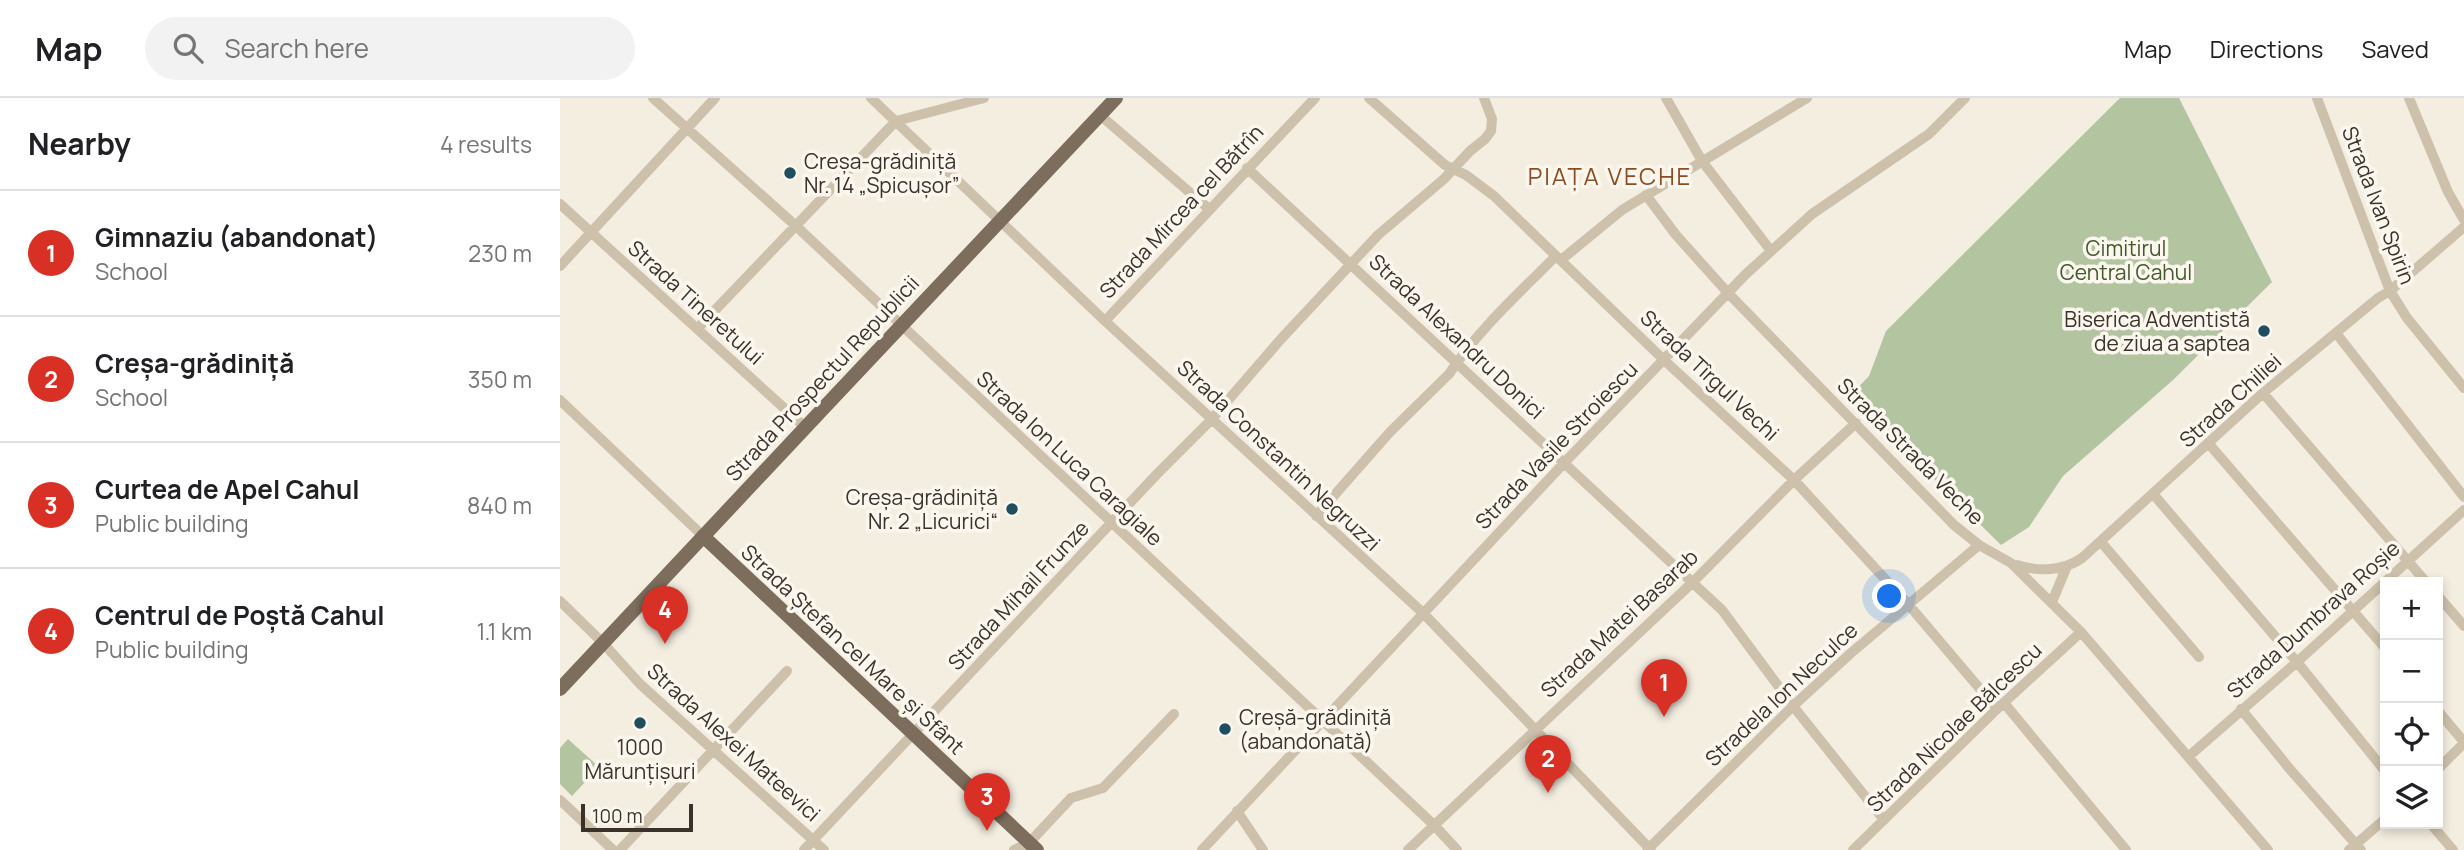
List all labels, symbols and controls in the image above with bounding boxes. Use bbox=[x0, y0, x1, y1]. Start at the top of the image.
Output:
search box bbox=[145, 17, 635, 80]
text: Map bbox=[35, 26, 103, 71]
icon: search bbox=[169, 29, 207, 67]
text: Search here bbox=[225, 30, 369, 66]
text: Map bbox=[2124, 32, 2172, 65]
text: Directions bbox=[2210, 32, 2323, 65]
text: Saved bbox=[2361, 32, 2429, 65]
street label: Strada Mircea cel Bătrîn bbox=[1093, 118, 1269, 304]
street label: Strada Ivan Spirin bbox=[2336, 122, 2422, 288]
text: Nearby bbox=[28, 123, 131, 164]
text: 4 results bbox=[440, 128, 532, 160]
place label: Creșa-grădiniță Nr. 14 „Spicușor” bbox=[804, 147, 960, 199]
district label: PIAȚA VECHE bbox=[1528, 159, 1692, 192]
marker: Creșa-grădiniță Nr. 14 „Spicușor” bbox=[782, 165, 798, 181]
text: Gimnaziu (abandonat) bbox=[95, 219, 378, 255]
street label: Strada Tineretului bbox=[622, 234, 770, 370]
park label: Cimitirul Central Cahul bbox=[2060, 234, 2192, 286]
text: 1 bbox=[46, 237, 56, 269]
text: 230 m bbox=[468, 237, 532, 269]
street label: Strada Alexandru Donici bbox=[1363, 247, 1551, 425]
text: School bbox=[95, 255, 168, 287]
street label: Strada Prospectul Republicii bbox=[719, 269, 925, 487]
street label: Strada Tîrgul Vechi bbox=[1635, 303, 1785, 447]
place label: Biserica Adventistă de ziua a saptea bbox=[2064, 305, 2250, 357]
marker: Biserica Adventistă de ziua a saptea bbox=[2256, 323, 2272, 339]
text: Creșa-grădiniță bbox=[95, 345, 294, 381]
street label: Strada Chiliei bbox=[2173, 347, 2287, 453]
street label: Strada Constantin Negruzzi bbox=[1171, 353, 1387, 557]
street label: Strada Vasile Stroiescu bbox=[1469, 355, 1643, 535]
text: 2 bbox=[44, 363, 58, 395]
text: 350 m bbox=[468, 363, 532, 395]
street label: Strada Ion Luca Caragiale bbox=[971, 364, 1169, 552]
street label: Strada Strada Veche bbox=[1831, 371, 1991, 531]
text: School bbox=[95, 381, 168, 413]
text: Curtea de Apel Cahul bbox=[95, 471, 359, 507]
place label: Creșa-grădiniță Nr. 2 „Licurici“ bbox=[846, 483, 998, 535]
text: 3 bbox=[44, 489, 58, 521]
text: 840 m bbox=[467, 489, 532, 521]
marker: Creșa-grădiniță Nr. 2 „Licurici“ bbox=[1004, 501, 1020, 517]
text: Public building bbox=[95, 507, 249, 539]
street label: Strada Mihail Frunze bbox=[941, 514, 1095, 676]
street label: Strada Dumbrava Roșie bbox=[2221, 534, 2405, 704]
street label: Strada Ștefan cel Mare și Sfânt bbox=[735, 538, 971, 760]
street label: Strada Matei Basarab bbox=[1534, 543, 1704, 703]
map controls bbox=[2380, 577, 2443, 829]
button: + bbox=[2380, 577, 2443, 640]
your location bbox=[1872, 579, 1906, 613]
pin: 4 bbox=[642, 586, 688, 644]
text: Centrul de Poștă Cahul bbox=[95, 597, 385, 633]
text: 4 bbox=[44, 615, 58, 647]
text: 1.1 km bbox=[476, 615, 532, 647]
street label: Stradela Ion Neculce bbox=[1699, 616, 1863, 772]
text: Public building bbox=[95, 633, 249, 665]
street label: Strada Nicolae Bălcescu bbox=[1861, 636, 2047, 818]
button: − bbox=[2380, 640, 2443, 703]
street label: Strada Alexei Mateevici bbox=[641, 657, 827, 827]
pin: 1 bbox=[1641, 659, 1687, 717]
place label: Creșă-grădiniță (abandonată) bbox=[1239, 703, 1391, 755]
button: locate bbox=[2380, 703, 2443, 766]
marker: 1000 Mărunțișuri bbox=[632, 715, 648, 731]
marker: Creșă-grădiniță (abandonată) bbox=[1217, 721, 1233, 737]
place label: 1000 Mărunțișuri bbox=[584, 733, 696, 785]
pin: 2 bbox=[1525, 735, 1571, 793]
button: layers bbox=[2380, 766, 2443, 829]
pin: 3 bbox=[964, 773, 1010, 831]
scale bar bbox=[581, 801, 693, 833]
text: 100 m bbox=[592, 803, 643, 829]

